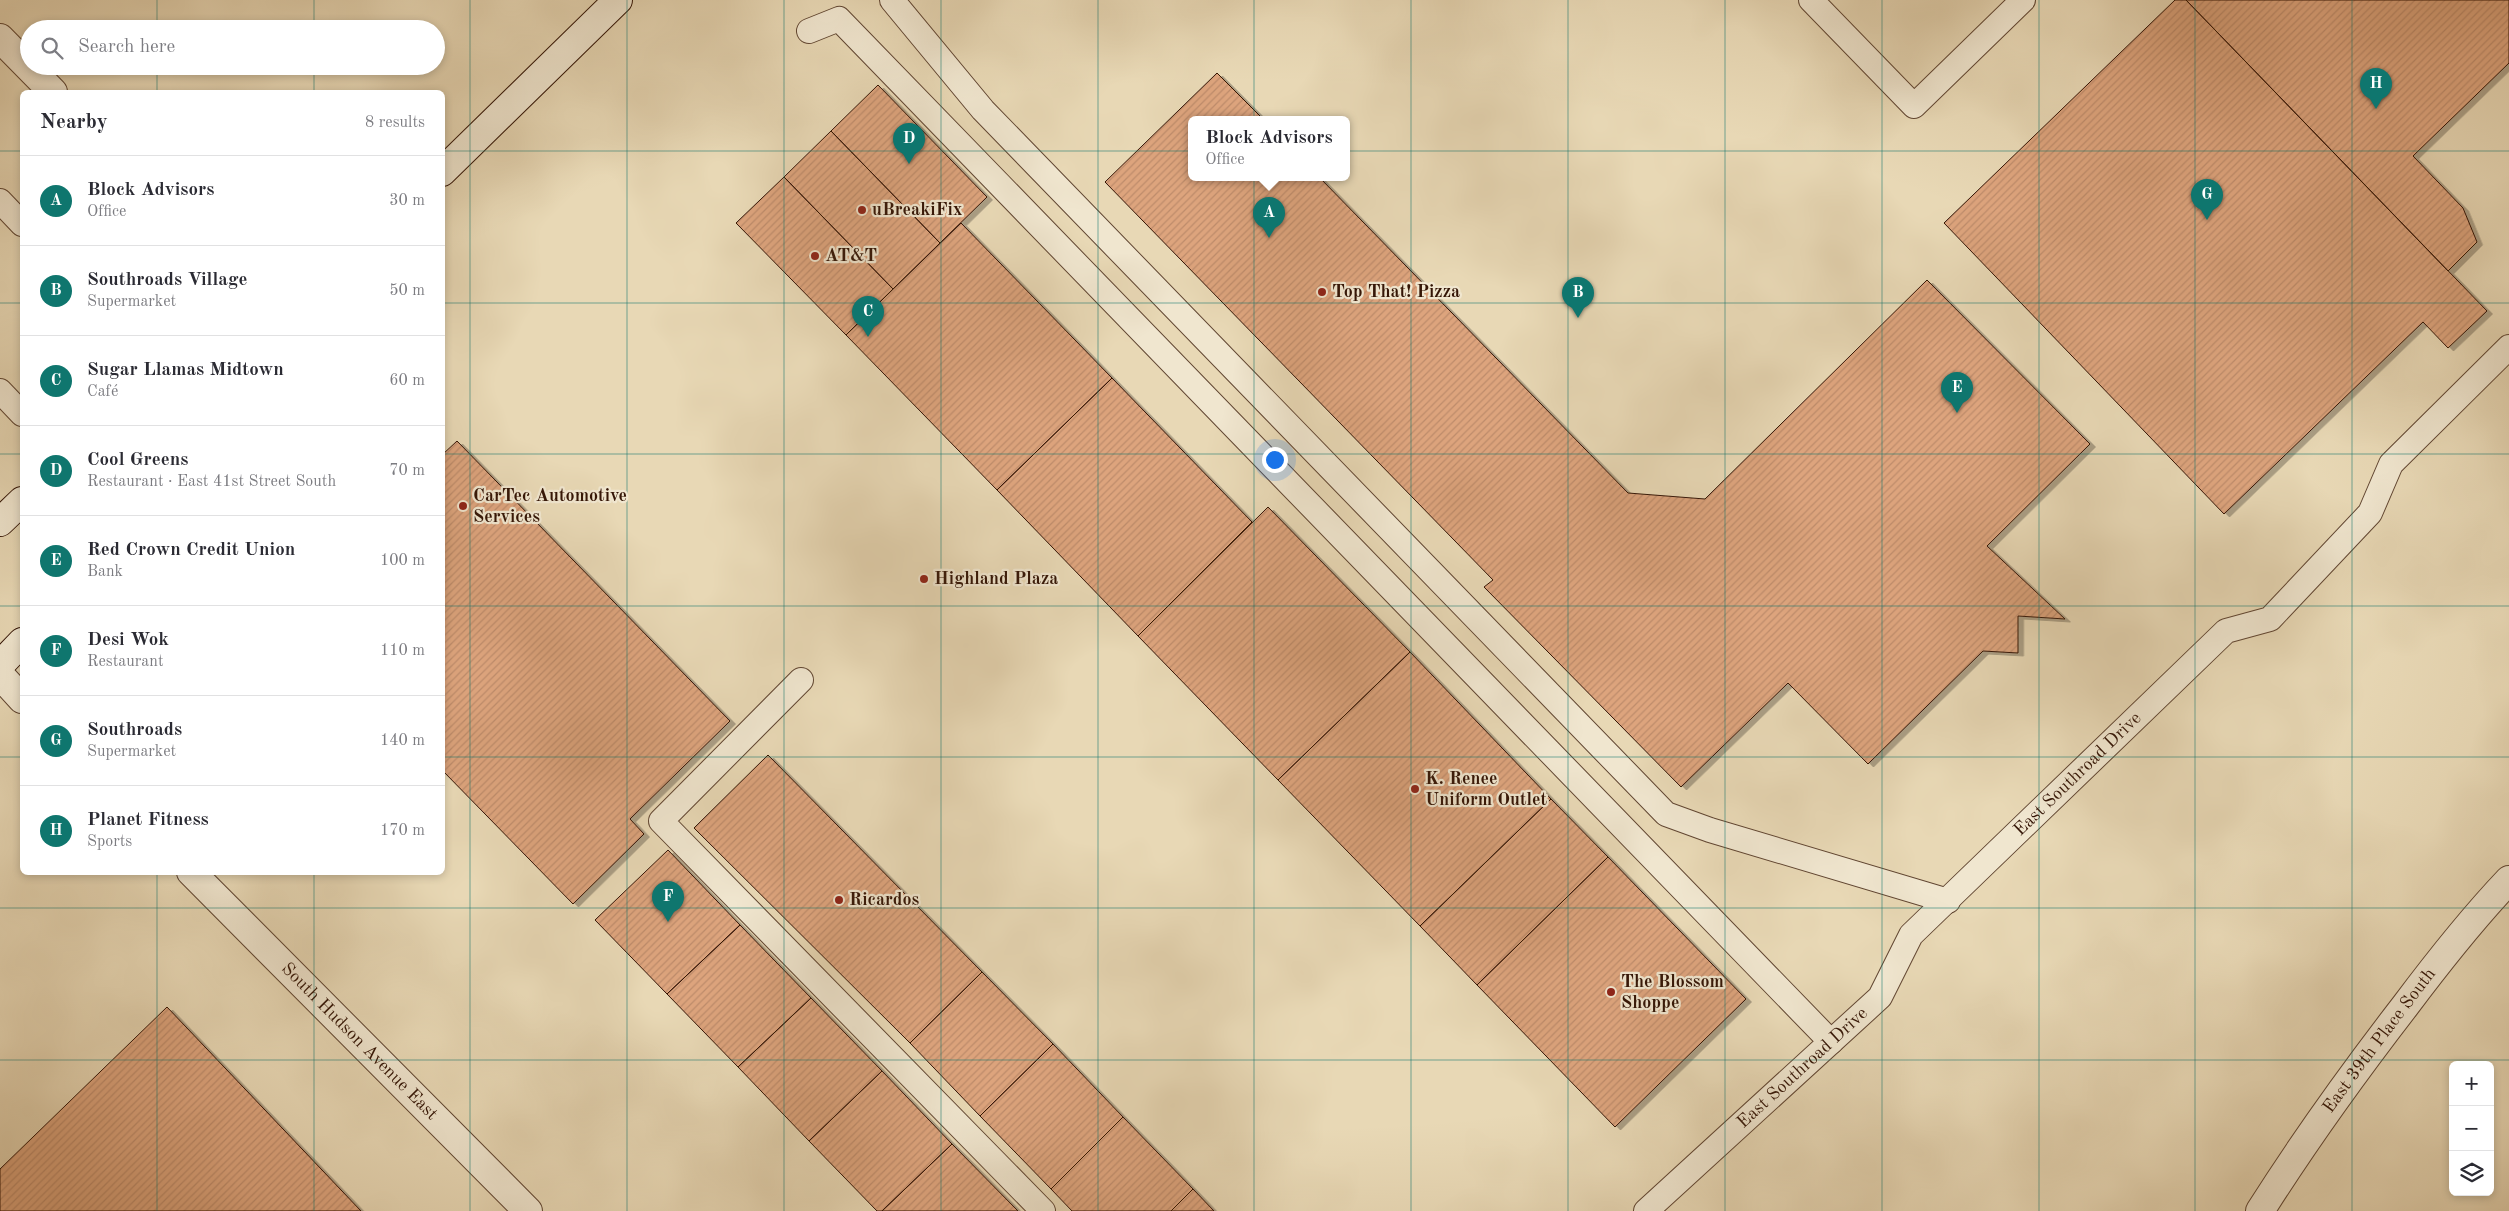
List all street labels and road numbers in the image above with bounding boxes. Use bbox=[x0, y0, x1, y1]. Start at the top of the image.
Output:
street label: East Southroad Drive bbox=[2010, 709, 2145, 839]
street label: South Hudson Avenue East bbox=[278, 959, 441, 1123]
street label: East 39th Place South bbox=[2320, 965, 2439, 1116]
street label: East Southroad Drive bbox=[1734, 1004, 1871, 1132]

